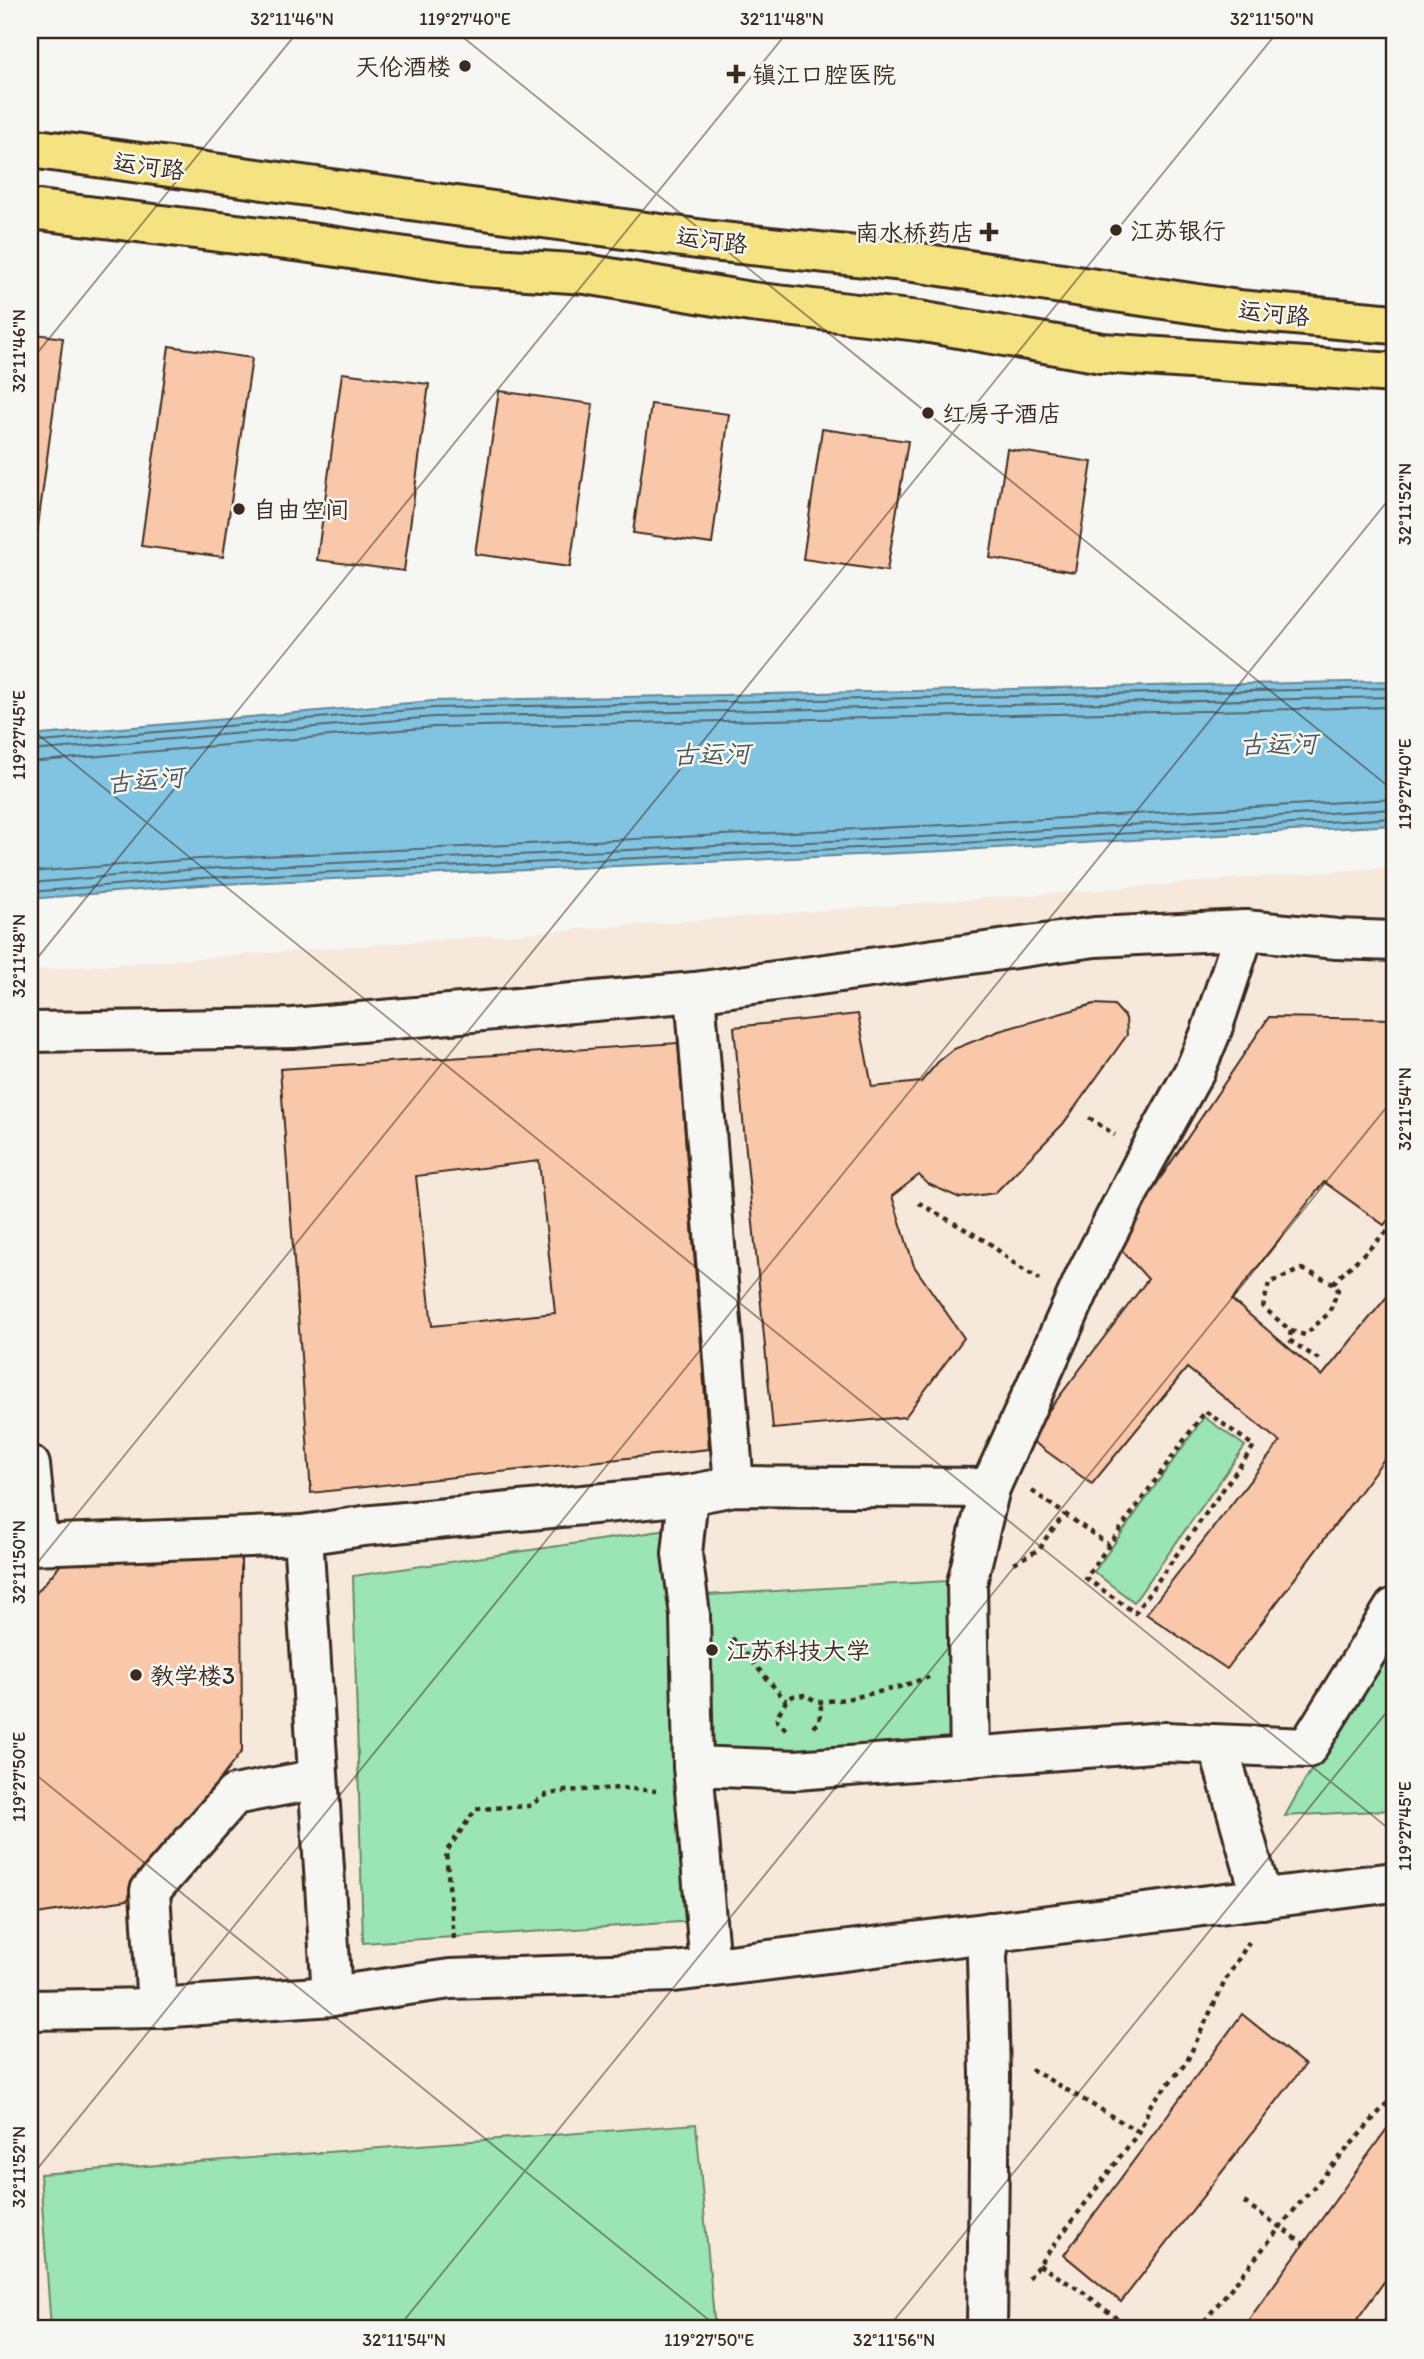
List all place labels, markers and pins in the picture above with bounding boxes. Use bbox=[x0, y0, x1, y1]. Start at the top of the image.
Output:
place label: 天伦酒楼 bbox=[355, 52, 451, 81]
marker: 天伦酒楼 bbox=[457, 58, 473, 74]
place label: 镇江口腔医院 bbox=[752, 60, 896, 89]
marker: 镇江口腔医院 bbox=[726, 64, 746, 84]
place label: 江苏银行 bbox=[1130, 216, 1226, 245]
place label: 南水桥药店 bbox=[855, 218, 975, 247]
marker: 江苏银行 bbox=[1108, 222, 1124, 238]
marker: 南水桥药店 bbox=[981, 224, 997, 240]
place label: 红房子酒店 bbox=[942, 399, 1062, 428]
marker: 红房子酒店 bbox=[920, 405, 936, 421]
place label: 自由空间 bbox=[253, 495, 349, 524]
marker: 自由空间 bbox=[231, 501, 247, 517]
place label: 江苏科技大学 bbox=[726, 1636, 870, 1665]
marker: 江苏科技大学 bbox=[704, 1642, 720, 1658]
place label: 教学楼3 bbox=[150, 1661, 235, 1690]
marker: 教学楼3 bbox=[128, 1667, 144, 1683]

